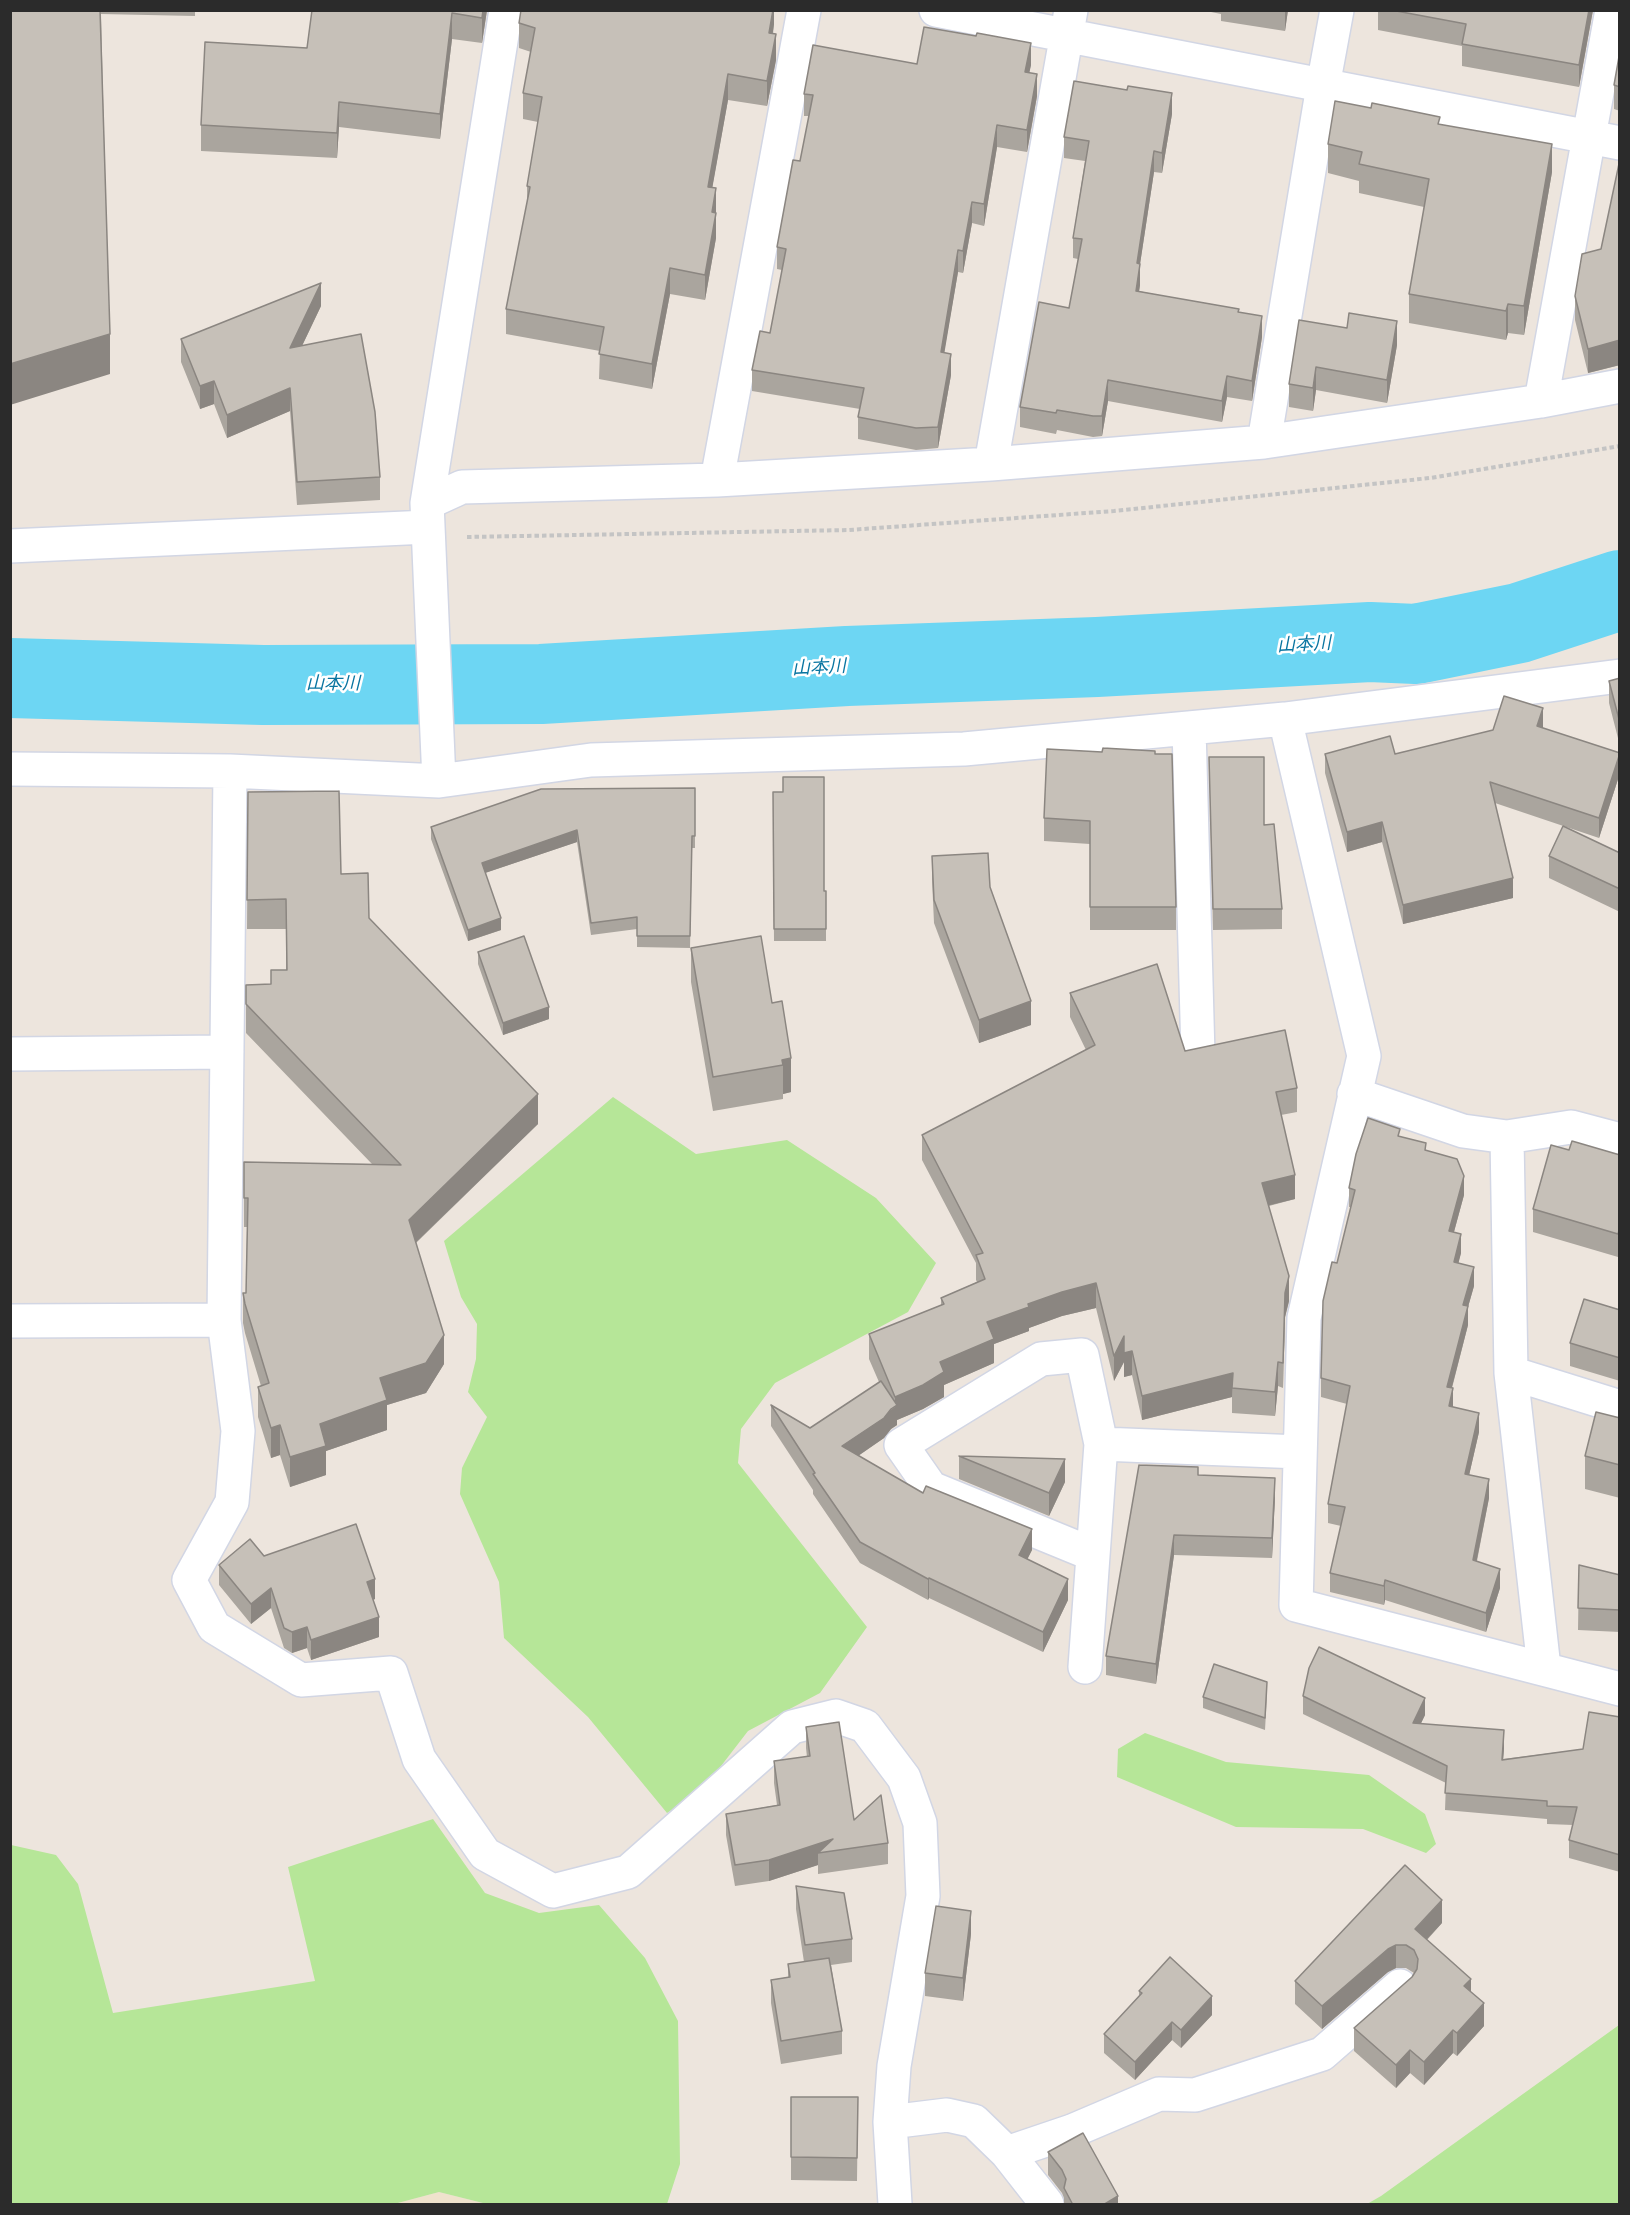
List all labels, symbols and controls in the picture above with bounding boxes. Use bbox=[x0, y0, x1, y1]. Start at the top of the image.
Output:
water label: 山本川 bbox=[1276, 633, 1332, 657]
water label: 山本川 bbox=[791, 656, 847, 680]
water label: 山本川 bbox=[306, 673, 360, 695]

